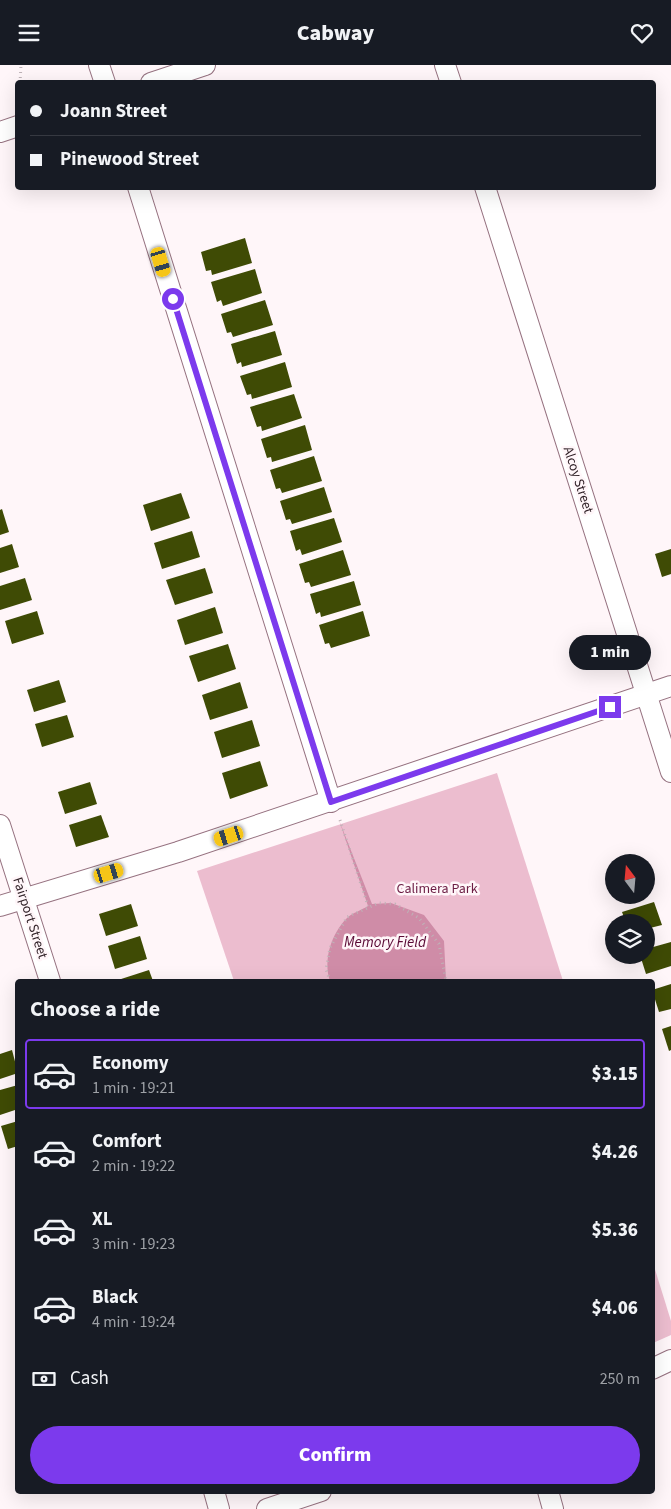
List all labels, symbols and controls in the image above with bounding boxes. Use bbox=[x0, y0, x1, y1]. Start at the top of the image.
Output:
text: Cabway bbox=[297, 17, 374, 49]
icon: menu bbox=[15, 19, 43, 47]
icon: heart bbox=[628, 19, 656, 47]
text: Joann Street bbox=[60, 98, 167, 125]
text: Pinewood Street bbox=[60, 146, 199, 173]
car bbox=[149, 245, 172, 279]
route start bbox=[162, 288, 184, 310]
street label: Alcoy Street bbox=[558, 444, 598, 516]
callout: 1 min bbox=[569, 635, 651, 669]
text: 1 min bbox=[590, 641, 630, 663]
route end bbox=[599, 696, 621, 718]
car bbox=[212, 824, 245, 848]
north arrow bbox=[605, 854, 655, 904]
map controls bbox=[605, 854, 655, 964]
car bbox=[92, 861, 125, 885]
street label: Fairport Street bbox=[7, 875, 53, 962]
park label: Calimera Park bbox=[396, 879, 478, 899]
button: layers bbox=[605, 914, 655, 964]
water label: Memory Field bbox=[344, 932, 427, 953]
text: Choose a ride bbox=[30, 993, 160, 1025]
text: Economy bbox=[92, 1050, 169, 1077]
icon: car bbox=[32, 1052, 77, 1097]
text: $3.15 bbox=[592, 1061, 638, 1088]
text: 1 min · 19:21 bbox=[92, 1077, 175, 1099]
text: Comfort bbox=[92, 1128, 162, 1155]
icon: car bbox=[32, 1130, 77, 1175]
text: $4.26 bbox=[592, 1139, 638, 1166]
text: 2 min · 19:22 bbox=[92, 1155, 175, 1177]
text: XL bbox=[92, 1206, 113, 1233]
icon: car bbox=[32, 1208, 77, 1253]
text: $5.36 bbox=[592, 1217, 638, 1244]
text: 3 min · 19:23 bbox=[92, 1233, 175, 1255]
text: Black bbox=[92, 1284, 138, 1311]
icon: car bbox=[32, 1286, 77, 1331]
text: $4.06 bbox=[592, 1295, 638, 1322]
text: 4 min · 19:24 bbox=[92, 1311, 175, 1333]
icon: cash bbox=[30, 1365, 58, 1393]
text: Cash bbox=[70, 1365, 109, 1392]
text: 250 m bbox=[600, 1368, 640, 1390]
button: Confirm bbox=[30, 1426, 640, 1484]

